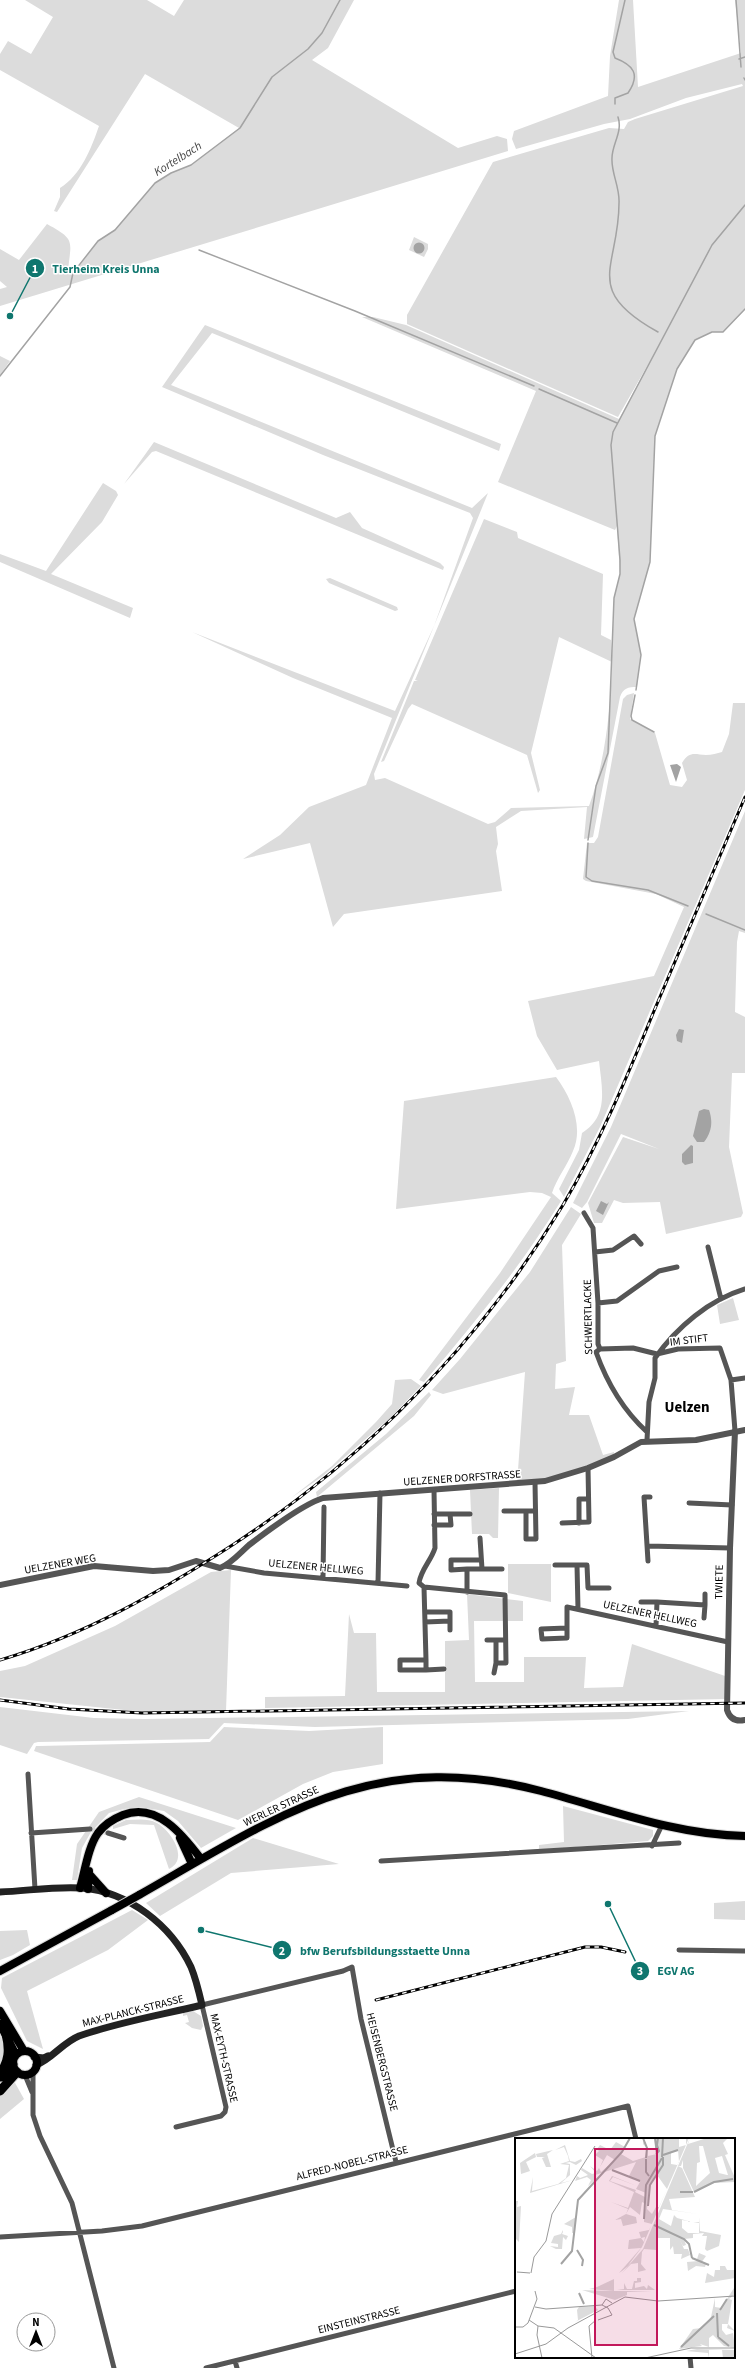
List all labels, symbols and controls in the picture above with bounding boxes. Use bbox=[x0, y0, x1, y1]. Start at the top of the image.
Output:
water label: Kortelbach bbox=[151, 138, 205, 180]
callout: Tierheim Kreis Unna bbox=[25, 256, 168, 280]
text: 1 bbox=[32, 261, 38, 278]
text: Tierheim Kreis Unna bbox=[52, 261, 160, 278]
street label: SCHWERTLACKE bbox=[580, 1279, 596, 1355]
street label: IM STIFT bbox=[669, 1330, 709, 1350]
district label: Uelzen bbox=[664, 1397, 710, 1418]
street label: UELZENER DORFSTRASSE bbox=[403, 1466, 522, 1490]
street label: UELZENER WEG bbox=[23, 1550, 97, 1578]
street label: UELZENER HELLWEG bbox=[268, 1555, 364, 1579]
street label: TWIETE bbox=[711, 1564, 727, 1600]
street label: UELZENER HELLWEG bbox=[602, 1597, 699, 1631]
street label: WERLER STRASSE bbox=[241, 1782, 321, 1830]
callout: bfw Berufsbildungsstaette Unna bbox=[272, 1938, 478, 1962]
text: 2 bbox=[279, 1943, 285, 1960]
text: bfw Berufsbildungsstaette Unna bbox=[300, 1943, 470, 1960]
callout: EGV AG bbox=[630, 1959, 703, 1983]
text: 3 bbox=[637, 1963, 643, 1980]
text: EGV AG bbox=[657, 1963, 695, 1980]
street label: MAX-PLANCK-STRASSE bbox=[81, 1991, 186, 2031]
street label: HEISENBERGSTRASSE bbox=[362, 2011, 402, 2113]
street label: MAX-EYTH-STRASSE bbox=[206, 2012, 242, 2104]
inset map bbox=[515, 2138, 735, 2358]
street label: ALFRED-NOBEL-STRASSE bbox=[294, 2142, 410, 2184]
street label: EINSTEINSTRASSE bbox=[316, 2302, 402, 2337]
north arrow bbox=[16, 2312, 56, 2352]
text: N bbox=[32, 2315, 40, 2330]

